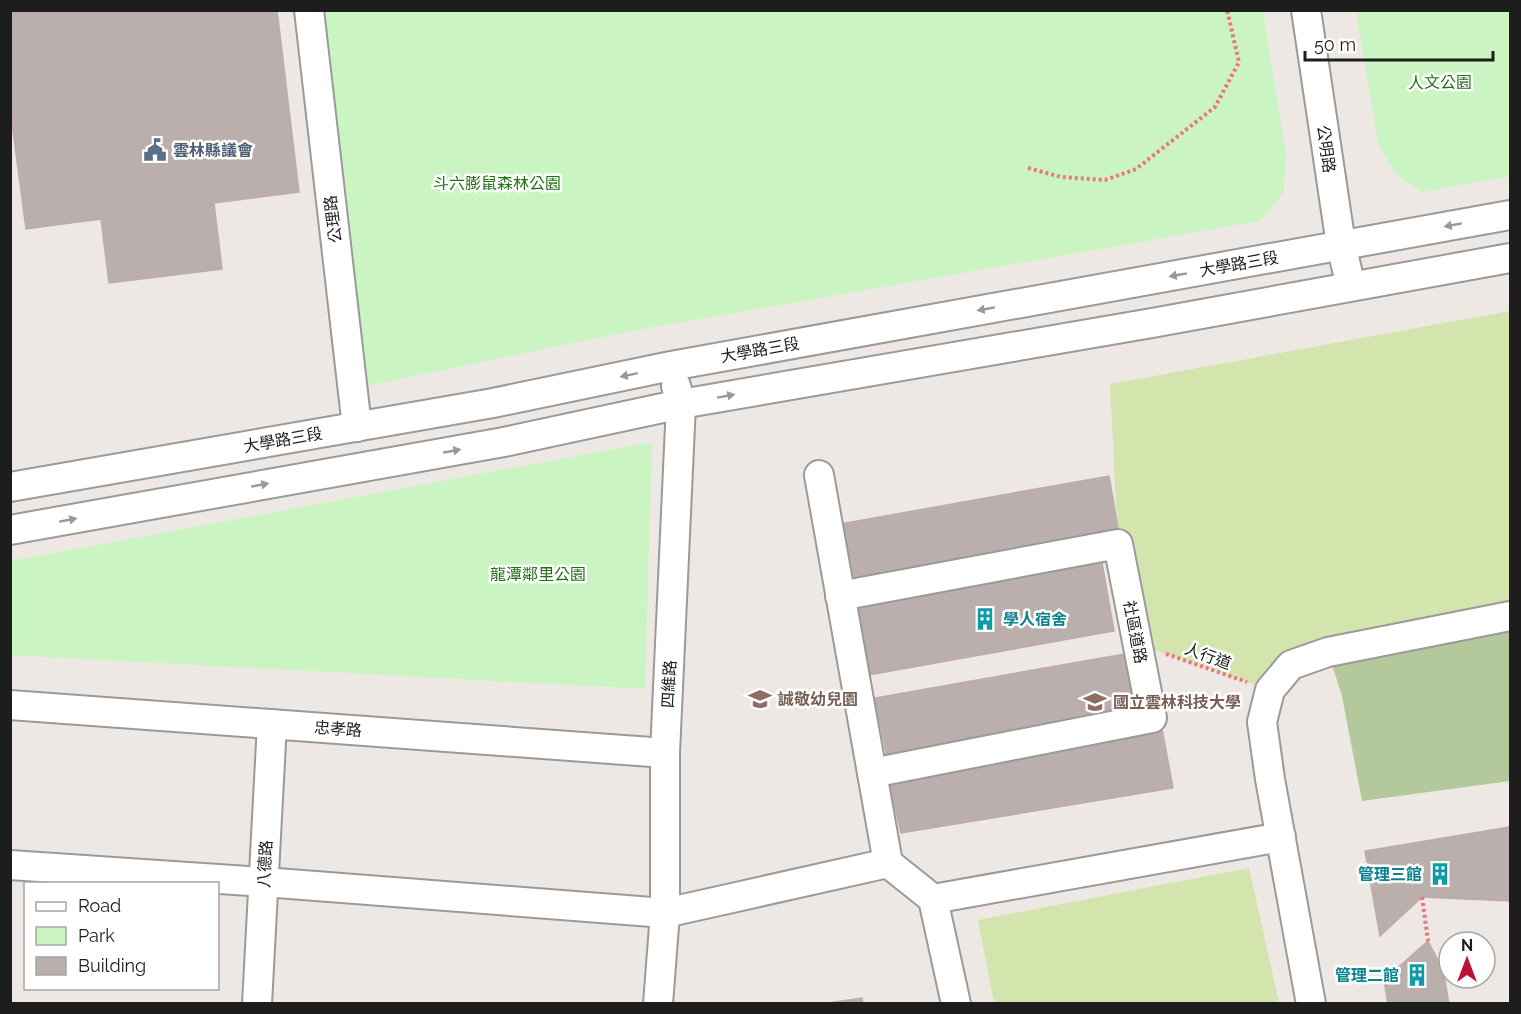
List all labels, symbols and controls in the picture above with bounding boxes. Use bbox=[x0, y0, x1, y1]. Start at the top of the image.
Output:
scale bar bbox=[1305, 24, 1492, 62]
text: 50 m bbox=[1314, 34, 1356, 55]
park label: 人文公園 bbox=[1408, 73, 1472, 92]
street label: 公明路 bbox=[1313, 124, 1339, 174]
public building icon: 雲林縣議會 bbox=[142, 137, 168, 163]
place label: 雲林縣議會 bbox=[173, 141, 253, 160]
park label: 斗六膨鼠森林公園 bbox=[433, 174, 561, 193]
street label: 公理路 bbox=[321, 194, 345, 244]
one-way arrow bbox=[1443, 221, 1462, 230]
street label: 大學路三段 bbox=[1198, 248, 1280, 280]
one-way arrow bbox=[1169, 271, 1188, 280]
one-way arrow bbox=[977, 305, 996, 314]
street label: 大學路三段 bbox=[719, 334, 801, 366]
one-way arrow bbox=[620, 371, 639, 380]
one-way arrow bbox=[716, 391, 735, 400]
street label: 大學路三段 bbox=[242, 424, 324, 456]
one-way arrow bbox=[443, 446, 462, 455]
one-way arrow bbox=[251, 480, 270, 489]
one-way arrow bbox=[59, 515, 78, 524]
park label: 龍潭鄰里公園 bbox=[490, 565, 586, 584]
street label: 社區道路 bbox=[1120, 599, 1150, 665]
building icon: 學人宿舍 bbox=[972, 606, 998, 632]
place label: 學人宿舍 bbox=[1003, 610, 1067, 629]
street label: 人行道 bbox=[1182, 639, 1234, 673]
street label: 四維路 bbox=[658, 660, 680, 708]
school or university icon: 誠敬幼兒園 bbox=[747, 686, 773, 712]
school or university icon: 國立雲林科技大學 bbox=[1082, 689, 1108, 715]
place label: 誠敬幼兒園 bbox=[778, 690, 858, 709]
place label: 國立雲林科技大學 bbox=[1113, 693, 1241, 712]
street label: 忠孝路 bbox=[313, 718, 363, 740]
street label: 八德路 bbox=[254, 840, 276, 888]
building icon: 管理三館 bbox=[1427, 861, 1453, 887]
place label: 管理三館 bbox=[1358, 865, 1422, 884]
legend bbox=[24, 882, 219, 990]
text: Road bbox=[78, 895, 121, 916]
text: Park bbox=[78, 925, 115, 946]
north arrow bbox=[1437, 930, 1497, 990]
text: N bbox=[1461, 936, 1473, 955]
text: Building bbox=[78, 955, 146, 976]
building icon: 管理二館 bbox=[1404, 962, 1430, 988]
place label: 管理二館 bbox=[1335, 966, 1399, 985]

